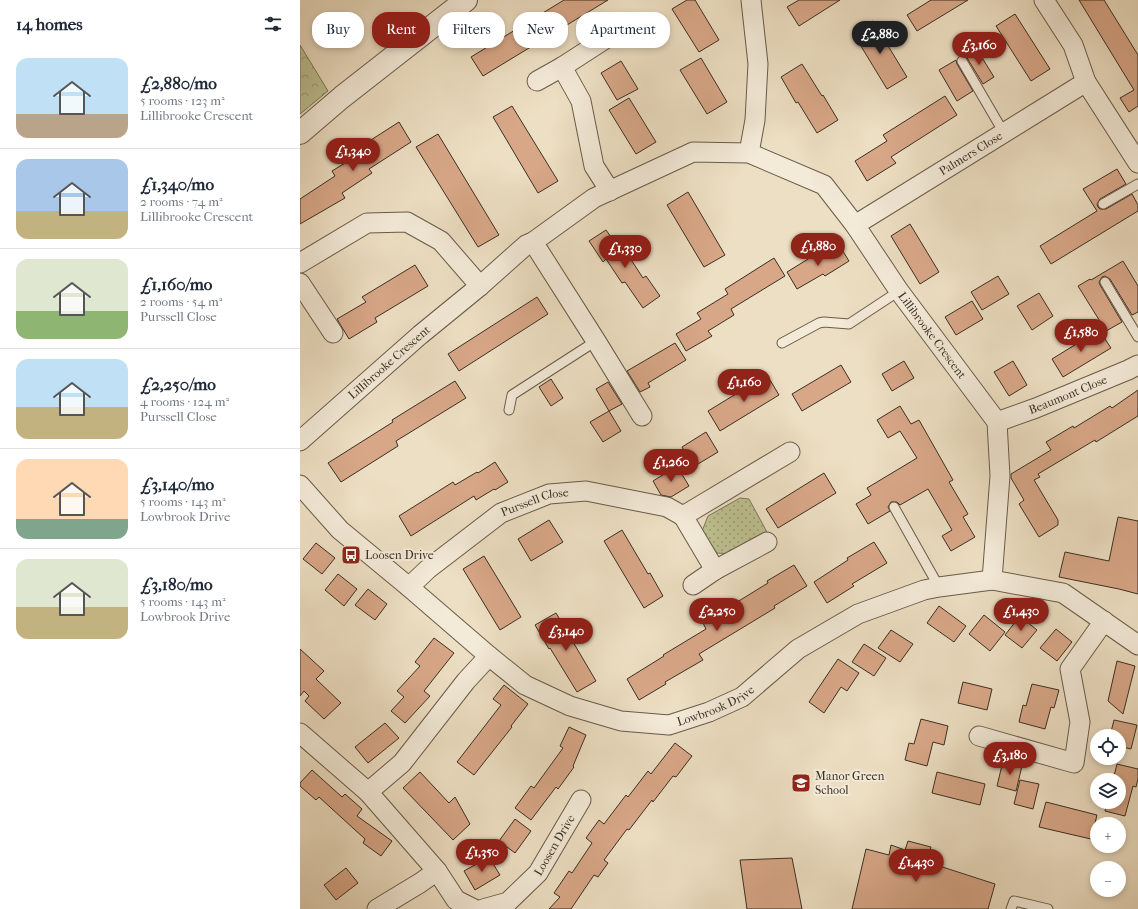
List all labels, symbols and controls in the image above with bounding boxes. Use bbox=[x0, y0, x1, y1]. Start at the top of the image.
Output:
chip: Buy bbox=[312, 12, 364, 48]
chip: Rent bbox=[372, 12, 430, 48]
chip: Filters bbox=[438, 12, 505, 48]
chip: New bbox=[513, 12, 568, 48]
chip: Apartment bbox=[576, 12, 670, 48]
icon: filters bbox=[262, 13, 284, 35]
text: 14 homes bbox=[16, 14, 83, 34]
pin: £2,880 bbox=[847, 21, 913, 55]
text: £2,880 bbox=[861, 26, 899, 41]
pin: £3,160 bbox=[946, 32, 1012, 66]
text: £3,160 bbox=[961, 37, 997, 52]
text: £2,880/mo bbox=[140, 73, 217, 93]
icon: home bbox=[48, 74, 96, 122]
text: 5 rooms · 123 m² bbox=[140, 93, 225, 108]
text: Lillibrooke Crescent bbox=[140, 108, 253, 123]
street label: Palmers Close bbox=[936, 129, 1005, 178]
pin: £1,340 bbox=[320, 138, 386, 172]
text: £1,340 bbox=[335, 143, 371, 158]
text: £1,340/mo bbox=[140, 174, 214, 194]
icon: home bbox=[48, 175, 96, 223]
text: 2 rooms · 74 m² bbox=[140, 194, 223, 209]
text: Lillibrooke Crescent bbox=[140, 209, 253, 224]
pin: £1,880 bbox=[785, 233, 851, 267]
pin: £1,330 bbox=[592, 235, 658, 269]
text: £1,880 bbox=[800, 238, 836, 253]
text: £1,330 bbox=[608, 240, 642, 255]
text: £1,160/mo bbox=[140, 274, 212, 294]
icon: home bbox=[48, 275, 96, 323]
street label: Lillibrooke Crescent bbox=[895, 289, 970, 382]
text: 2 rooms · 54 m² bbox=[140, 294, 222, 309]
text: Purssell Close bbox=[140, 309, 217, 324]
pin: £1,580 bbox=[1048, 319, 1114, 353]
street label: Lillibrooke Crescent bbox=[345, 322, 434, 402]
text: £1,580 bbox=[1064, 324, 1098, 339]
pin: £1,160 bbox=[711, 369, 777, 403]
street label: Beaumont Close bbox=[1027, 372, 1109, 417]
text: £2,250/mo bbox=[140, 374, 216, 394]
text: £1,160 bbox=[727, 374, 761, 389]
icon: home bbox=[48, 375, 96, 423]
text: 4 rooms · 124 m² bbox=[140, 394, 229, 409]
text: Purssell Close bbox=[140, 409, 217, 424]
pin: £1,260 bbox=[638, 449, 704, 483]
text: £1,260 bbox=[653, 454, 689, 469]
text: £3,140/mo bbox=[140, 474, 214, 494]
icon: home bbox=[48, 475, 96, 523]
street label: Purssell Close bbox=[499, 485, 569, 519]
text: 5 rooms · 143 m² bbox=[140, 494, 226, 509]
text: Lowbrook Drive bbox=[140, 509, 230, 524]
bus stop icon: Loosen Drive bbox=[340, 544, 362, 566]
place label: Loosen Drive bbox=[365, 548, 434, 562]
text: £3,180/mo bbox=[140, 574, 213, 594]
icon: home bbox=[48, 575, 96, 623]
text: 5 rooms · 143 m² bbox=[140, 594, 226, 609]
pin: £2,250 bbox=[684, 598, 750, 632]
pin: £1,430 bbox=[988, 598, 1054, 632]
text: £2,250 bbox=[698, 603, 736, 618]
text: £1,430 bbox=[1003, 603, 1039, 618]
text: Lowbrook Drive bbox=[140, 609, 230, 624]
pin: £3,140 bbox=[533, 618, 599, 652]
text: £3,140 bbox=[548, 623, 584, 638]
street label: Lowbrook Drive bbox=[675, 683, 757, 729]
map controls bbox=[1090, 729, 1126, 897]
button: locate bbox=[1090, 729, 1126, 765]
pin: £3,180 bbox=[977, 742, 1043, 776]
text: £3,180 bbox=[992, 747, 1028, 762]
place label: Manor Green School bbox=[815, 769, 885, 797]
school or university icon: Manor Green School bbox=[790, 772, 812, 794]
button: layers bbox=[1090, 773, 1126, 809]
street label: Loosen Drive bbox=[531, 812, 578, 878]
button: + bbox=[1090, 817, 1126, 853]
pin: £1,350 bbox=[449, 839, 515, 873]
text: £1,350 bbox=[465, 844, 499, 859]
pin: £1,430 bbox=[883, 849, 949, 883]
text: £1,430 bbox=[898, 854, 934, 869]
button: − bbox=[1090, 861, 1126, 897]

